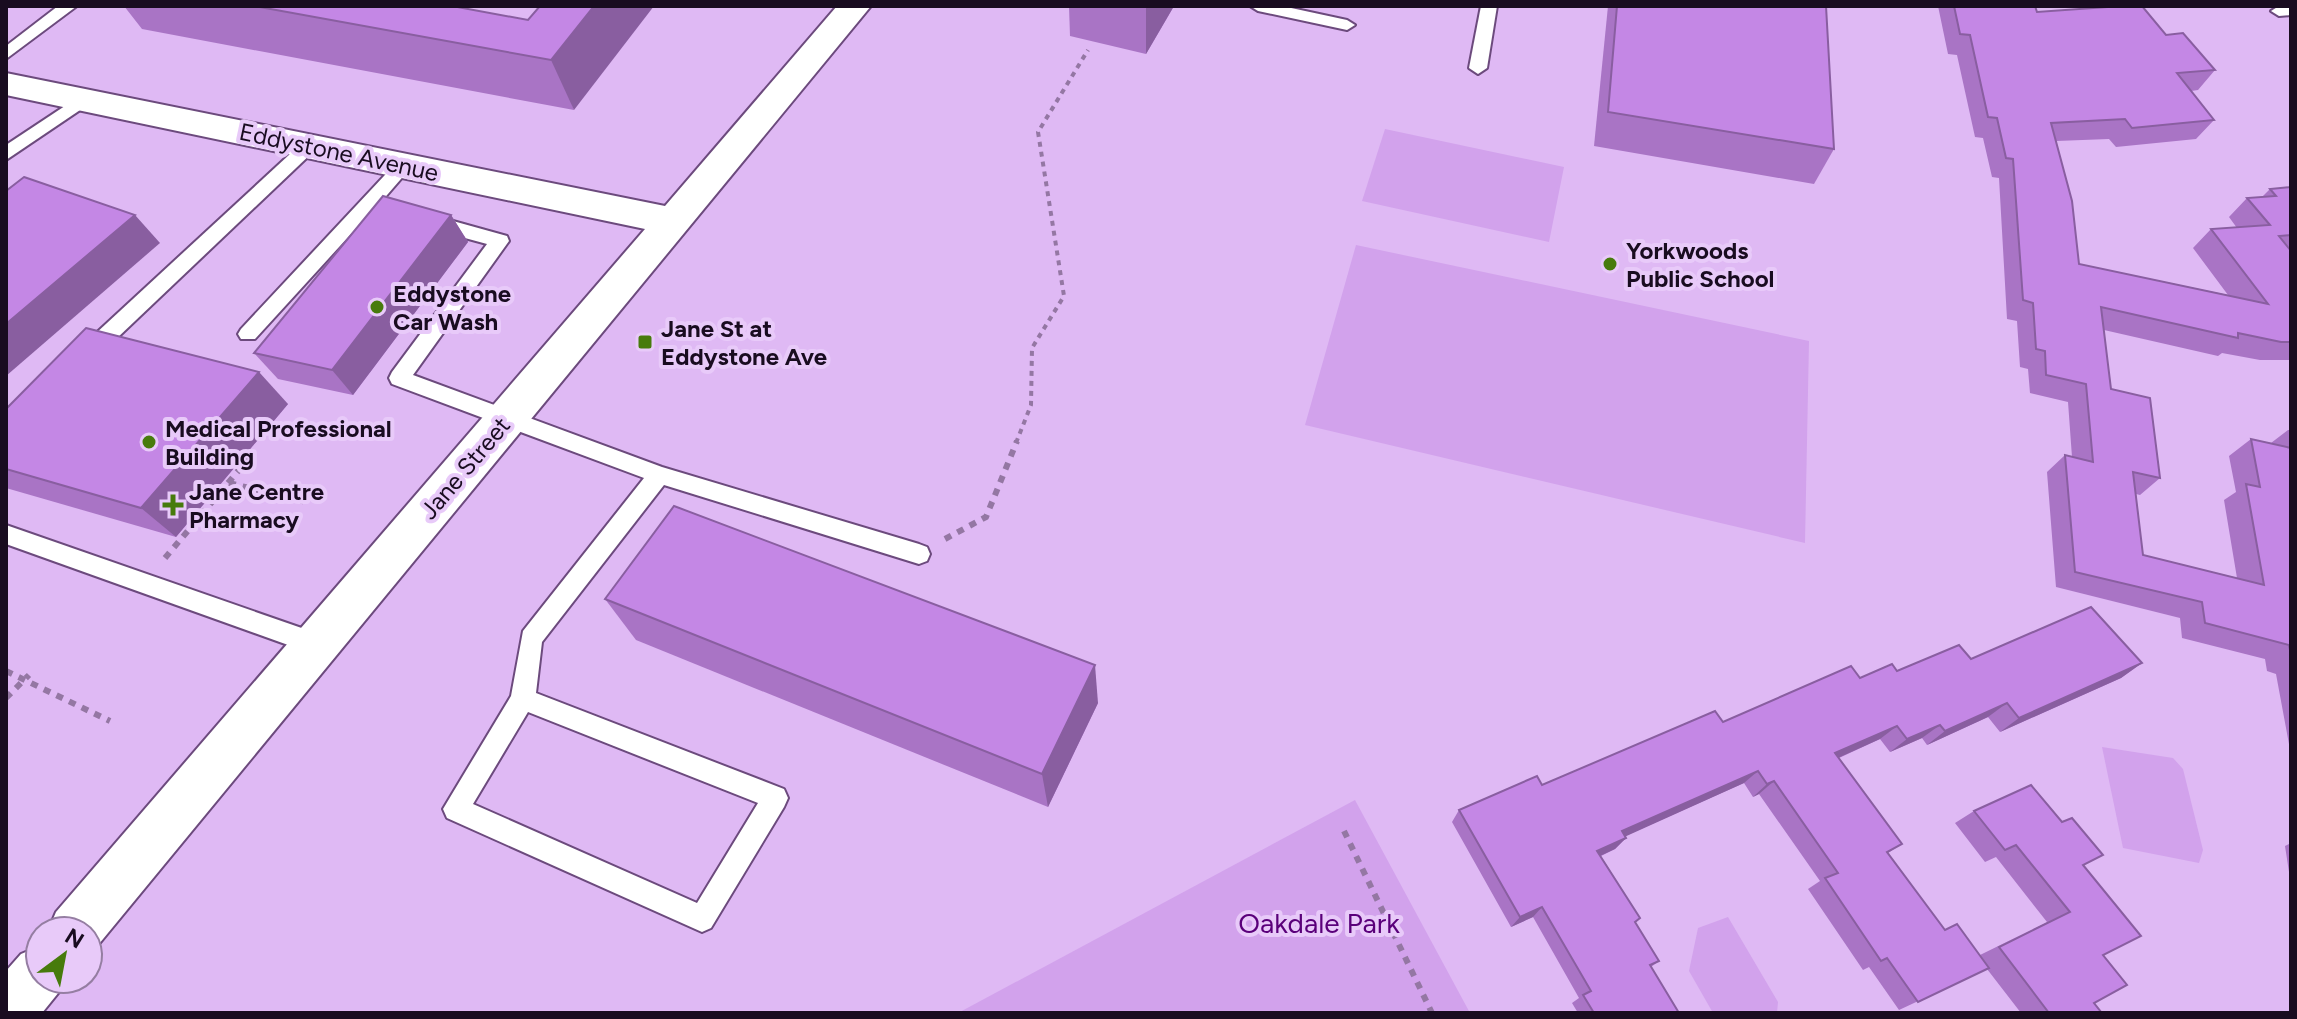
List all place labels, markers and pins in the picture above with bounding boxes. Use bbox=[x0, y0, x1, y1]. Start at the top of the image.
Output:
place label: Yorkwoods Public School bbox=[1626, 236, 1775, 293]
marker: Yorkwoods Public School bbox=[1601, 255, 1619, 273]
place label: Eddystone Car Wash bbox=[393, 279, 511, 336]
marker: Eddystone Car Wash bbox=[368, 298, 386, 316]
place label: Jane St at Eddystone Ave bbox=[661, 314, 827, 371]
marker: Jane St at Eddystone Ave bbox=[636, 333, 654, 351]
place label: Medical Professional Building bbox=[165, 414, 392, 471]
marker: Medical Professional Building bbox=[140, 433, 158, 451]
place label: Jane Centre Pharmacy bbox=[189, 477, 324, 534]
marker: Jane Centre Pharmacy bbox=[164, 496, 182, 514]

